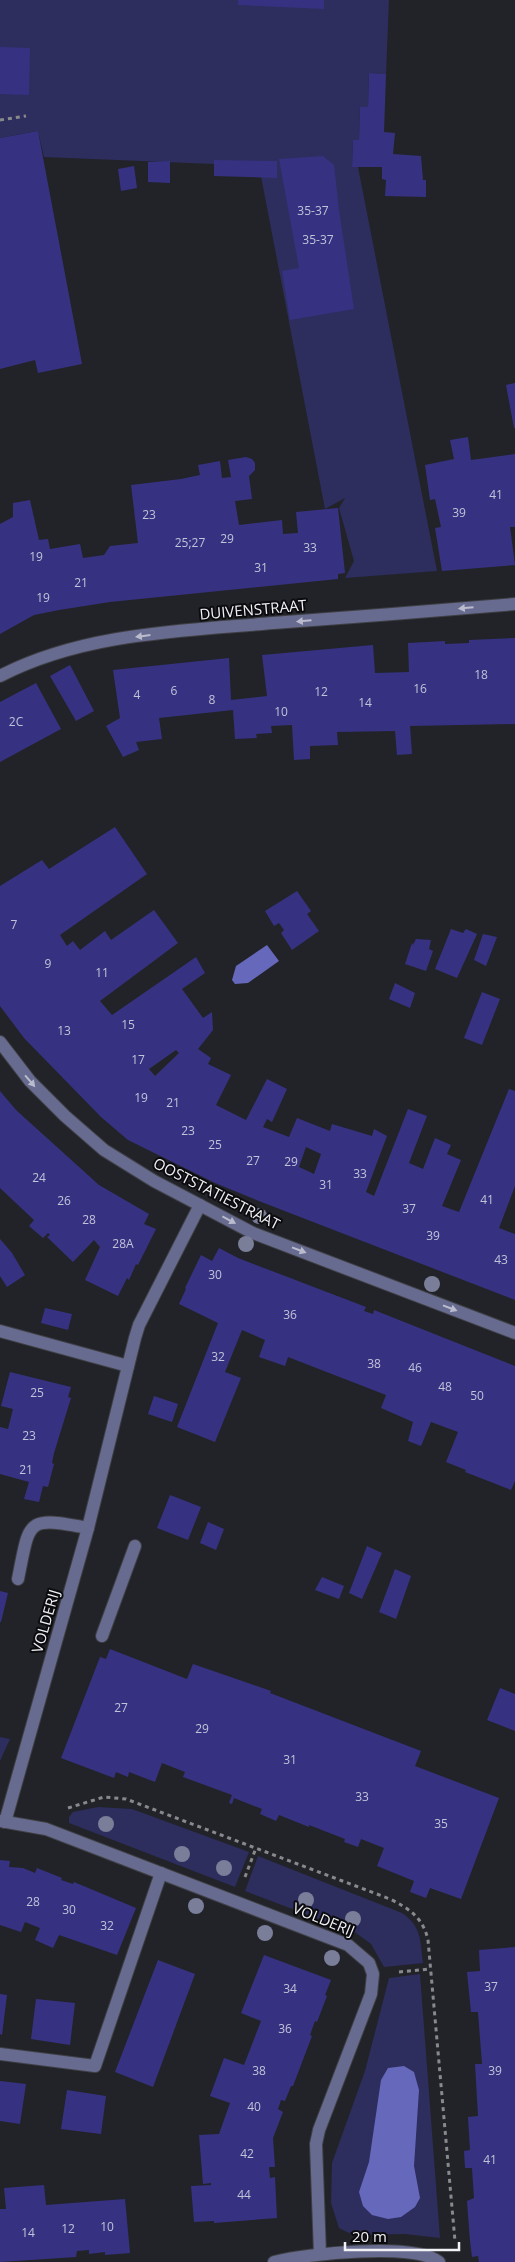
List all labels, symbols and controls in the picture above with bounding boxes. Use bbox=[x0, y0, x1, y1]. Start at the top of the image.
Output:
house number: 35-37 bbox=[297, 202, 329, 219]
house number: 35-37 bbox=[302, 231, 334, 248]
house number: 41 bbox=[489, 486, 503, 503]
house number: 39 bbox=[452, 504, 466, 521]
house number: 23 bbox=[142, 506, 156, 523]
house number: 29 bbox=[220, 530, 234, 547]
house number: 25;27 bbox=[175, 534, 205, 551]
house number: 33 bbox=[303, 539, 317, 556]
house number: 19 bbox=[29, 548, 43, 565]
house number: 31 bbox=[254, 559, 268, 576]
house number: 21 bbox=[74, 574, 88, 591]
house number: 19 bbox=[36, 589, 50, 606]
street label: DUIVENSTRAAT bbox=[199, 594, 308, 624]
one-way arrow bbox=[458, 605, 474, 613]
one-way arrow bbox=[296, 617, 312, 625]
one-way arrow bbox=[134, 632, 150, 640]
house number: 18 bbox=[474, 666, 488, 683]
house number: 16 bbox=[413, 680, 427, 697]
house number: 6 bbox=[171, 682, 178, 699]
house number: 12 bbox=[314, 683, 328, 700]
house number: 4 bbox=[134, 686, 141, 703]
house number: 8 bbox=[209, 691, 216, 708]
house number: 14 bbox=[358, 694, 372, 711]
house number: 10 bbox=[274, 703, 288, 720]
house number: 2C bbox=[9, 713, 24, 730]
house number: 7 bbox=[11, 916, 18, 933]
house number: 9 bbox=[45, 955, 52, 972]
house number: 11 bbox=[95, 964, 109, 981]
house number: 15 bbox=[121, 1016, 135, 1033]
house number: 13 bbox=[57, 1022, 71, 1039]
house number: 17 bbox=[131, 1051, 145, 1068]
one-way arrow bbox=[24, 1074, 36, 1086]
house number: 19 bbox=[134, 1089, 148, 1106]
house number: 21 bbox=[166, 1094, 180, 1111]
house number: 23 bbox=[181, 1122, 195, 1139]
house number: 25 bbox=[208, 1136, 222, 1153]
street label: OOSTSTATIESTRAAT bbox=[150, 1152, 284, 1234]
house number: 27 bbox=[246, 1152, 260, 1169]
house number: 29 bbox=[284, 1153, 298, 1170]
house number: 33 bbox=[353, 1165, 367, 1182]
house number: 24 bbox=[32, 1169, 46, 1186]
house number: 31 bbox=[319, 1176, 333, 1193]
house number: 41 bbox=[480, 1191, 494, 1208]
house number: 26 bbox=[57, 1192, 71, 1209]
house number: 37 bbox=[402, 1200, 416, 1217]
house number: 28 bbox=[82, 1211, 96, 1228]
one-way arrow bbox=[221, 1216, 236, 1224]
house number: 39 bbox=[426, 1227, 440, 1244]
house number: 28A bbox=[112, 1235, 134, 1252]
one-way arrow bbox=[291, 1247, 306, 1254]
house number: 43 bbox=[494, 1251, 508, 1268]
house number: 30 bbox=[208, 1266, 222, 1283]
one-way arrow bbox=[443, 1305, 458, 1312]
house number: 36 bbox=[283, 1306, 297, 1323]
house number: 32 bbox=[211, 1348, 225, 1365]
house number: 38 bbox=[367, 1355, 381, 1372]
house number: 46 bbox=[408, 1359, 422, 1376]
house number: 48 bbox=[438, 1378, 452, 1395]
house number: 25 bbox=[30, 1384, 44, 1401]
house number: 50 bbox=[470, 1387, 484, 1404]
house number: 23 bbox=[22, 1427, 36, 1444]
house number: 21 bbox=[19, 1461, 33, 1478]
street label: VOLDERIJ bbox=[26, 1587, 64, 1655]
house number: 27 bbox=[114, 1699, 128, 1716]
house number: 29 bbox=[195, 1720, 209, 1737]
house number: 31 bbox=[283, 1751, 297, 1768]
house number: 33 bbox=[355, 1788, 369, 1805]
house number: 35 bbox=[434, 1815, 448, 1832]
house number: 28 bbox=[26, 1893, 40, 1910]
street label: VOLDERIJ bbox=[290, 1898, 358, 1940]
house number: 30 bbox=[62, 1901, 76, 1918]
house number: 32 bbox=[100, 1917, 114, 1934]
house number: 37 bbox=[484, 1978, 498, 1995]
house number: 34 bbox=[283, 1980, 297, 1997]
house number: 36 bbox=[278, 2020, 292, 2037]
house number: 38 bbox=[252, 2062, 266, 2079]
house number: 39 bbox=[488, 2062, 502, 2079]
house number: 40 bbox=[247, 2098, 261, 2115]
house number: 42 bbox=[240, 2145, 254, 2162]
house number: 41 bbox=[483, 2151, 497, 2168]
house number: 44 bbox=[237, 2186, 251, 2203]
house number: 10 bbox=[100, 2218, 114, 2235]
house number: 12 bbox=[61, 2220, 75, 2237]
scale bar bbox=[345, 2220, 459, 2252]
house number: 14 bbox=[21, 2224, 35, 2241]
text: 20 m bbox=[352, 2226, 387, 2246]

